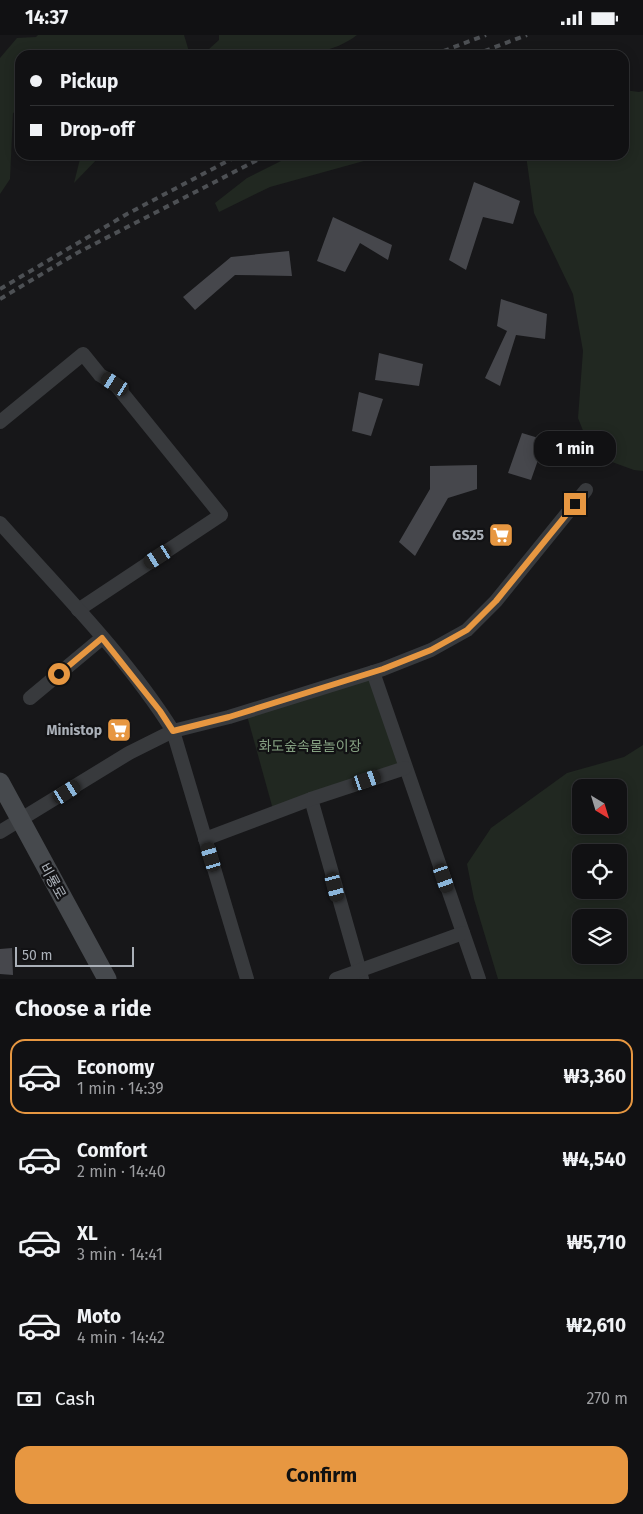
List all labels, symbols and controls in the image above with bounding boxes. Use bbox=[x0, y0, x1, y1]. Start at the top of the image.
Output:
text: 14:37 bbox=[25, 6, 68, 29]
text: Pickup bbox=[60, 70, 118, 93]
text: Drop-off bbox=[60, 118, 134, 141]
car bbox=[98, 370, 131, 398]
callout: 1 min bbox=[534, 431, 616, 467]
text: 1 min bbox=[556, 439, 594, 458]
route end bbox=[564, 493, 586, 515]
supermarket icon: GS25 bbox=[488, 522, 514, 548]
place label: GS25 bbox=[452, 527, 484, 544]
car bbox=[141, 543, 174, 571]
route start bbox=[48, 663, 70, 685]
supermarket icon: Ministop bbox=[106, 717, 132, 743]
place label: Ministop bbox=[47, 722, 102, 739]
park label: 화도숲속물놀이장 bbox=[258, 738, 362, 755]
car bbox=[350, 768, 383, 792]
car bbox=[50, 778, 83, 806]
north arrow bbox=[572, 779, 628, 834]
map controls bbox=[572, 779, 627, 964]
car bbox=[199, 840, 222, 874]
button: locate bbox=[572, 844, 627, 899]
street label: 비룡로 bbox=[36, 860, 69, 902]
car bbox=[432, 861, 455, 895]
car bbox=[323, 871, 346, 903]
button: layers bbox=[572, 909, 627, 964]
scale bar bbox=[15, 944, 134, 967]
text: 50 m bbox=[22, 947, 53, 964]
text: Choose a ride bbox=[15, 995, 151, 1022]
icon: car bbox=[17, 1054, 62, 1099]
text: Economy bbox=[77, 1056, 154, 1079]
text: ₩3,360 bbox=[564, 1065, 626, 1088]
text: 1 min · 14:39 bbox=[77, 1079, 164, 1098]
icon: car bbox=[17, 1137, 62, 1182]
text: Comfort bbox=[77, 1139, 147, 1162]
text: ₩4,540 bbox=[562, 1148, 626, 1171]
text: 2 min · 14:40 bbox=[77, 1162, 166, 1181]
icon: car bbox=[17, 1220, 62, 1265]
text: XL bbox=[77, 1222, 98, 1245]
text: ₩5,710 bbox=[567, 1231, 626, 1254]
text: 3 min · 14:41 bbox=[77, 1245, 163, 1264]
icon: car bbox=[17, 1303, 62, 1348]
text: Moto bbox=[77, 1305, 121, 1328]
text: ₩2,610 bbox=[566, 1314, 626, 1337]
text: 4 min · 14:42 bbox=[77, 1328, 165, 1347]
icon: cash bbox=[15, 1385, 43, 1413]
text: Cash bbox=[55, 1387, 96, 1410]
text: 270 m bbox=[586, 1389, 628, 1408]
button: Confirm bbox=[15, 1446, 628, 1504]

